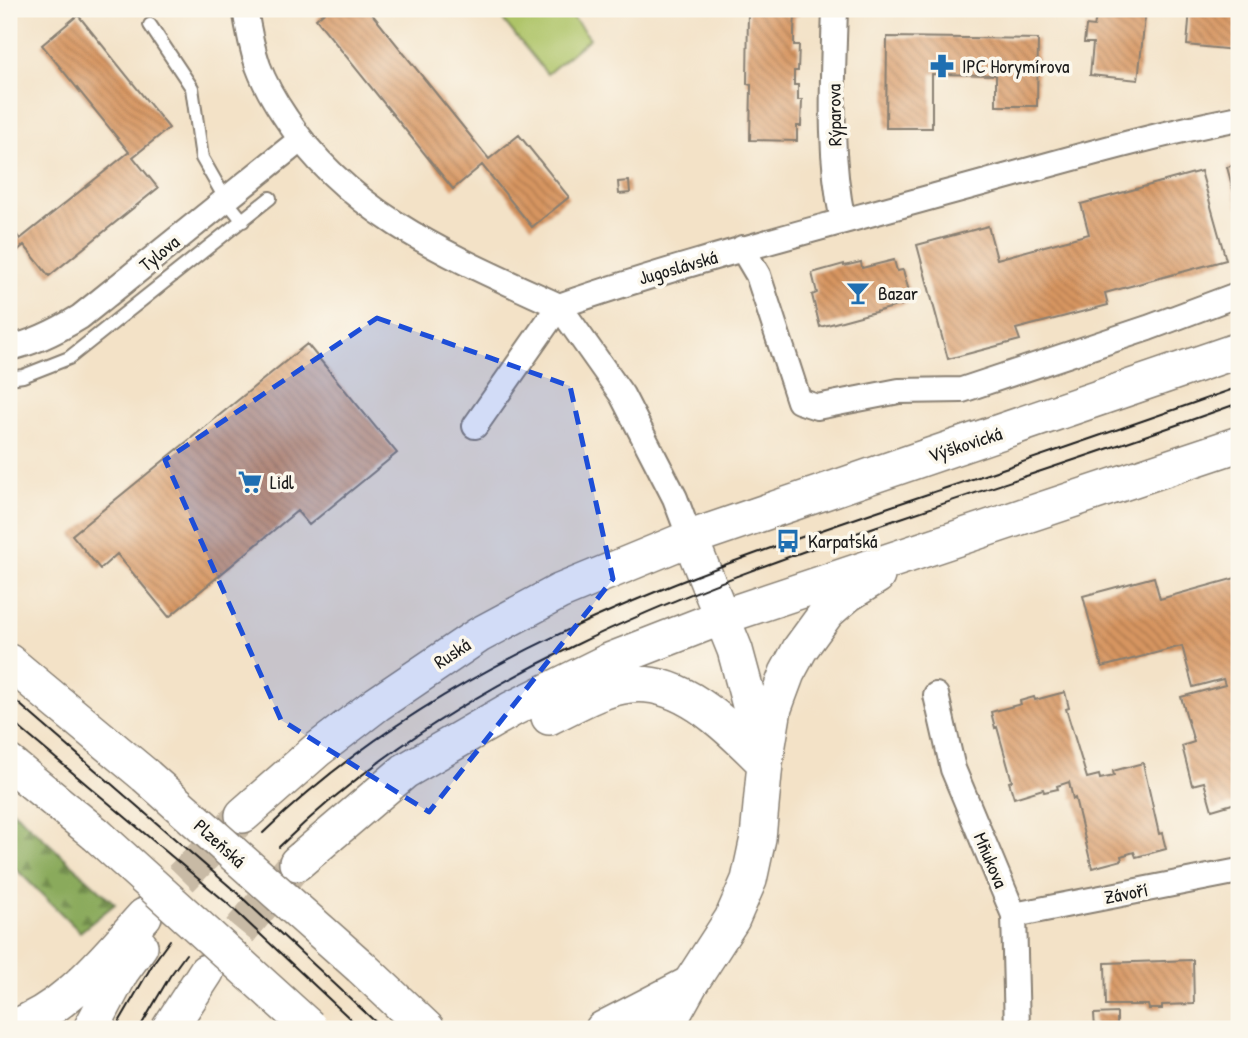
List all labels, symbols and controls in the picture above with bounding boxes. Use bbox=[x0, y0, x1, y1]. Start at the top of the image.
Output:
pharmacy icon: IPC Horymírova bbox=[928, 52, 956, 80]
place label: IPC Horymírova bbox=[962, 53, 1070, 79]
street label: Rýparova bbox=[820, 83, 848, 146]
street label: Tylova bbox=[133, 228, 185, 277]
street label: Jugoslávská bbox=[636, 243, 721, 291]
bar icon: Bazar bbox=[844, 279, 872, 307]
place label: Bazar bbox=[878, 280, 919, 306]
street label: Výškovická bbox=[925, 420, 1006, 468]
supermarket icon: Lidl bbox=[236, 468, 264, 496]
place label: Lidl bbox=[270, 469, 295, 495]
bus stop icon: Karpatská bbox=[774, 527, 802, 555]
place label: Karpatská bbox=[808, 528, 878, 554]
street label: Ruská bbox=[429, 631, 476, 674]
street label: Plzeňská bbox=[189, 813, 252, 873]
street label: Mňukova bbox=[968, 828, 1015, 892]
street label: Závoří bbox=[1102, 876, 1150, 910]

